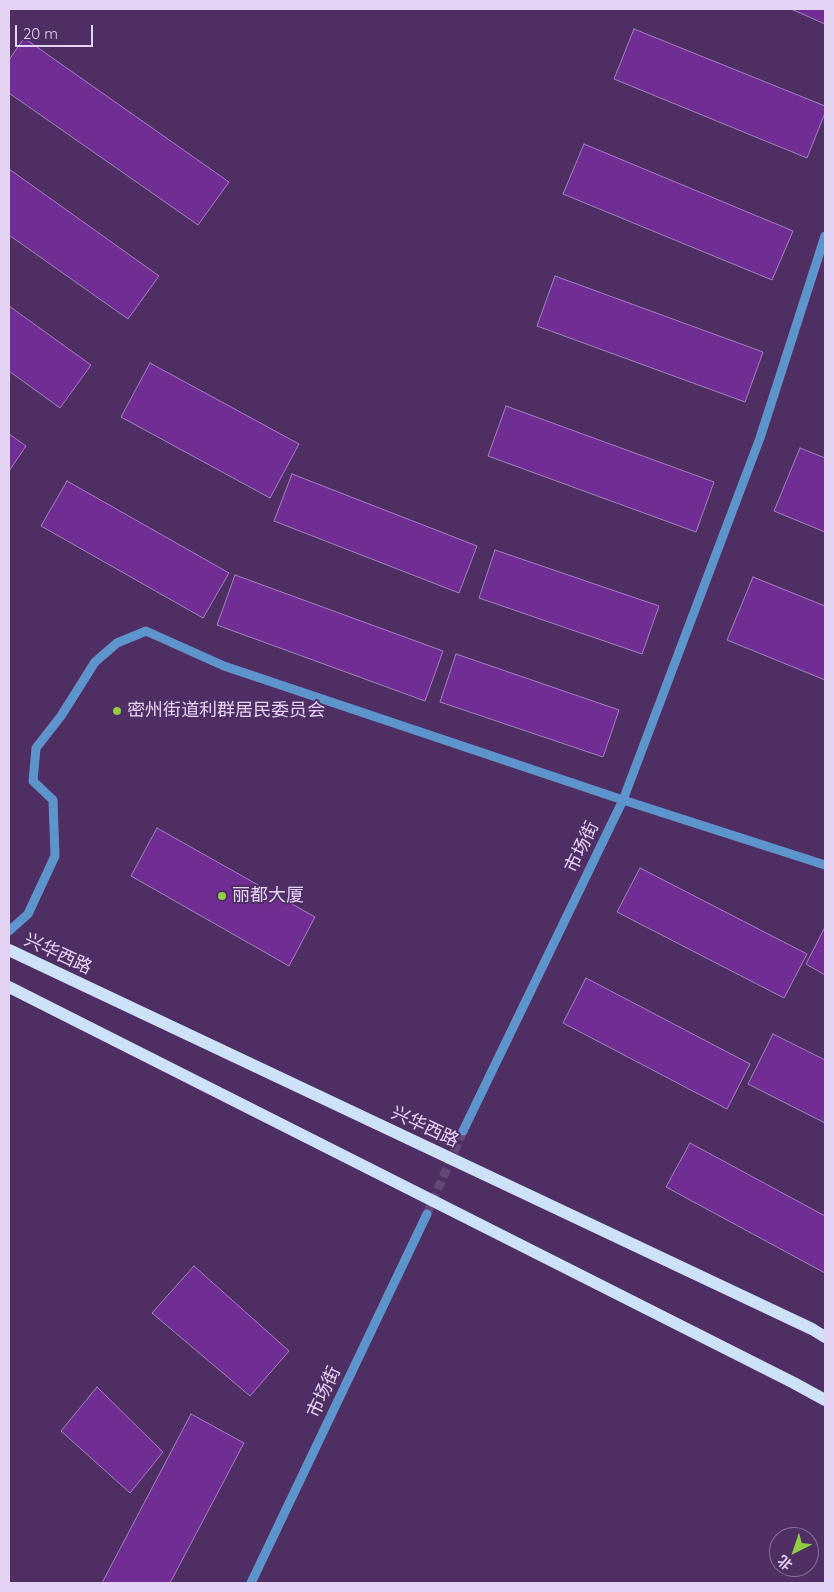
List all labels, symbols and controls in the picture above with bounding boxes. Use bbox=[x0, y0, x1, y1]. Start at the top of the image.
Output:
scale bar bbox=[18, 15, 95, 47]
text: 20 m bbox=[23, 24, 58, 43]
place label: 密州街道利群居民委员会 bbox=[127, 700, 325, 722]
marker: 密州街道利群居民委员会 bbox=[111, 705, 123, 717]
street label: 市场街 bbox=[560, 818, 604, 876]
place label: 丽都大厦 bbox=[232, 885, 304, 907]
marker: 丽都大厦 bbox=[216, 890, 228, 902]
street label: 兴华西路 bbox=[21, 929, 95, 979]
street label: 兴华西路 bbox=[388, 1102, 462, 1152]
street label: 市场街 bbox=[303, 1363, 345, 1421]
north arrow bbox=[769, 1527, 819, 1577]
text: 北 bbox=[774, 1551, 796, 1574]

